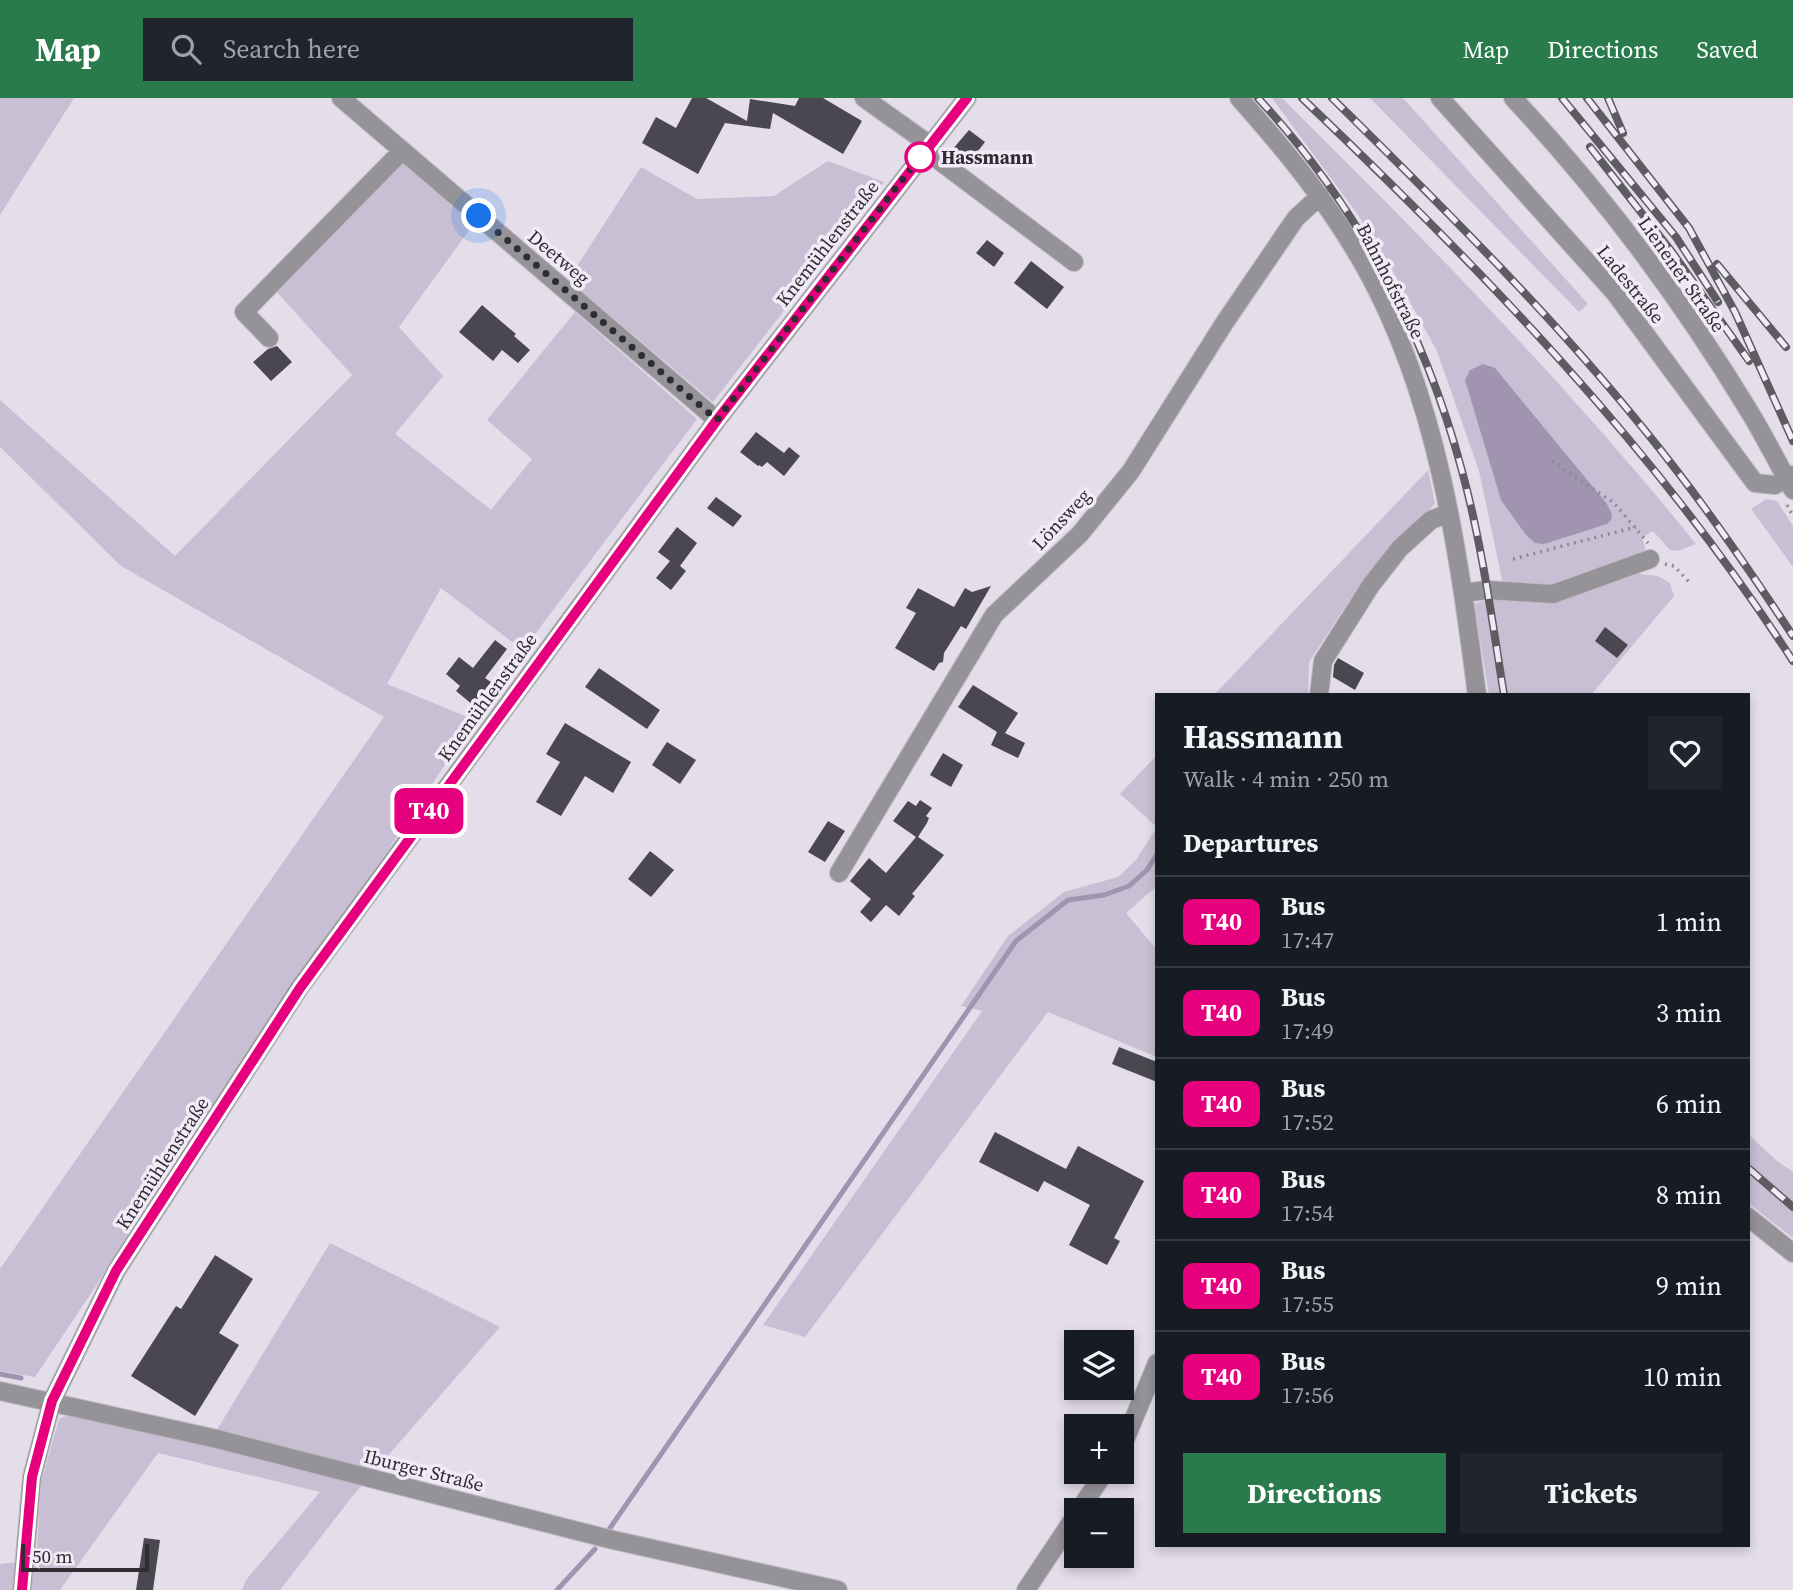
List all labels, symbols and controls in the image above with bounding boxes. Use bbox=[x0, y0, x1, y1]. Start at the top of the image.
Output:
search box bbox=[143, 18, 633, 81]
text: Map bbox=[35, 27, 101, 72]
icon: search bbox=[167, 30, 205, 68]
text: Search here bbox=[223, 31, 360, 67]
text: Map bbox=[1462, 33, 1509, 66]
text: Directions bbox=[1547, 33, 1658, 66]
text: Saved bbox=[1696, 33, 1758, 66]
marker: Hassmann bbox=[905, 142, 935, 172]
place label: Hassmann bbox=[941, 144, 1033, 170]
street label: Knemühlenstraße bbox=[770, 175, 884, 311]
your location bbox=[461, 198, 496, 233]
street label: Lienener Straße bbox=[1632, 211, 1732, 337]
street label: Bahnhofstraße bbox=[1351, 219, 1431, 343]
street label: Deetweg bbox=[523, 224, 595, 290]
street label: Ladestraße bbox=[1591, 239, 1671, 329]
street label: Lönsweg bbox=[1026, 483, 1096, 555]
street label: Knemühlenstraße bbox=[431, 627, 543, 767]
text: Hassmann bbox=[1183, 714, 1343, 759]
button: heart bbox=[1648, 716, 1722, 790]
text: Walk · 4 min · 250 m bbox=[1183, 763, 1389, 795]
line badge: T40 bbox=[389, 788, 469, 834]
text: T40 bbox=[408, 794, 450, 827]
text: Departures bbox=[1183, 825, 1318, 861]
text: Bus bbox=[1281, 888, 1325, 924]
text: 1 min bbox=[1656, 904, 1722, 940]
text: T40 bbox=[1201, 905, 1242, 938]
text: 17:47 bbox=[1281, 924, 1334, 956]
text: Bus bbox=[1281, 979, 1325, 1015]
text: 3 min bbox=[1656, 995, 1722, 1031]
text: T40 bbox=[1201, 996, 1242, 1029]
text: 17:49 bbox=[1281, 1015, 1334, 1047]
text: Bus bbox=[1281, 1070, 1325, 1106]
text: 6 min bbox=[1656, 1086, 1722, 1122]
text: T40 bbox=[1201, 1087, 1242, 1120]
street label: Knemühlenstraße bbox=[109, 1092, 215, 1234]
text: 17:52 bbox=[1281, 1106, 1334, 1138]
text: Bus bbox=[1281, 1161, 1325, 1197]
text: 8 min bbox=[1656, 1177, 1722, 1213]
text: T40 bbox=[1201, 1178, 1242, 1211]
text: 17:54 bbox=[1281, 1197, 1334, 1229]
text: Bus bbox=[1281, 1252, 1325, 1288]
text: 9 min bbox=[1656, 1268, 1722, 1304]
text: T40 bbox=[1201, 1269, 1242, 1302]
text: 17:55 bbox=[1281, 1288, 1334, 1320]
map controls bbox=[1064, 1330, 1134, 1568]
button: layers bbox=[1064, 1330, 1134, 1400]
text: Bus bbox=[1281, 1343, 1325, 1379]
text: 10 min bbox=[1643, 1359, 1722, 1395]
text: T40 bbox=[1201, 1360, 1242, 1393]
text: 17:56 bbox=[1281, 1379, 1334, 1411]
button: + bbox=[1064, 1414, 1134, 1484]
street label: Iburger Straße bbox=[361, 1443, 487, 1497]
button: Directions bbox=[1183, 1453, 1446, 1533]
button: Tickets bbox=[1460, 1453, 1722, 1533]
button: − bbox=[1064, 1498, 1134, 1568]
scale bar bbox=[21, 1541, 149, 1573]
text: 50 m bbox=[32, 1543, 73, 1569]

